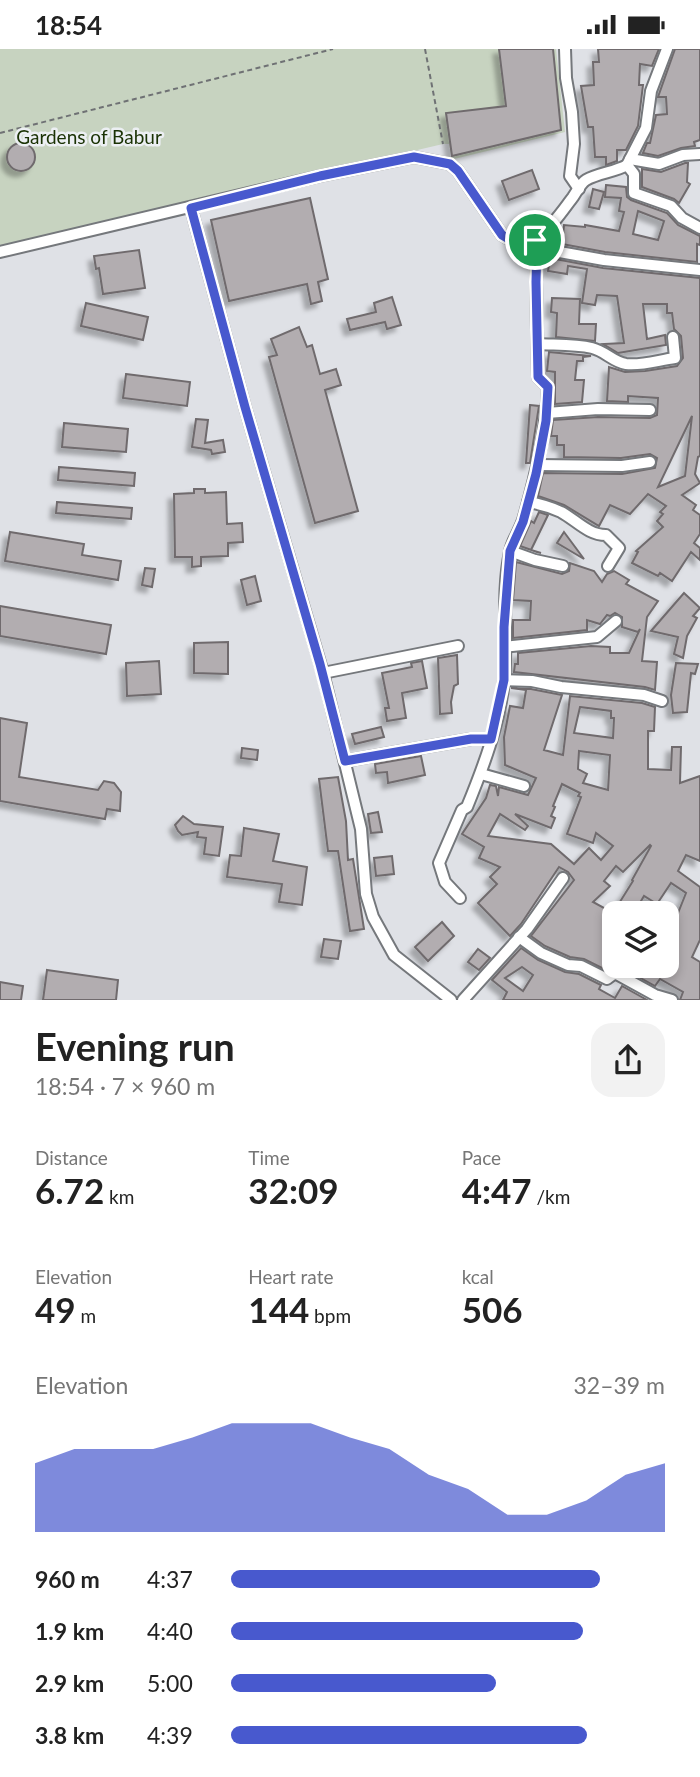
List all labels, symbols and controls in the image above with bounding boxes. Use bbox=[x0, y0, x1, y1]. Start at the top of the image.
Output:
text: 18:54 bbox=[35, 9, 102, 41]
park label: Gardens of Babur bbox=[16, 125, 162, 148]
pin bbox=[505, 210, 565, 270]
icon: arrive bbox=[516, 221, 554, 259]
map controls bbox=[602, 901, 679, 978]
button: layers bbox=[602, 901, 679, 978]
text: Evening run bbox=[35, 1023, 235, 1069]
button: share bbox=[591, 1023, 665, 1097]
text: 18:54 · 7 × 960 m bbox=[35, 1072, 215, 1100]
text: Distance bbox=[35, 1146, 108, 1169]
text: Time bbox=[248, 1146, 290, 1169]
text: Pace bbox=[462, 1146, 501, 1169]
text: 6.72 bbox=[35, 1169, 104, 1211]
text: 32:09 bbox=[248, 1169, 339, 1211]
text: 4:47 bbox=[462, 1169, 532, 1211]
text: km bbox=[104, 1185, 134, 1208]
text: /km bbox=[532, 1185, 570, 1208]
text: Elevation bbox=[35, 1265, 112, 1288]
text: Heart rate bbox=[248, 1265, 334, 1288]
text: kcal bbox=[462, 1265, 494, 1288]
text: 49 bbox=[35, 1288, 76, 1330]
text: 144 bbox=[248, 1288, 309, 1330]
text: 506 bbox=[462, 1288, 523, 1330]
text: m bbox=[76, 1304, 96, 1327]
text: bpm bbox=[309, 1304, 351, 1327]
text: Elevation bbox=[35, 1371, 128, 1399]
text: 32–39 m bbox=[573, 1371, 665, 1399]
text: 960 m bbox=[35, 1565, 100, 1593]
text: 4:37 bbox=[147, 1565, 193, 1593]
text: 1.9 km bbox=[35, 1617, 104, 1645]
text: 4:40 bbox=[147, 1617, 193, 1645]
text: 2.9 km bbox=[35, 1669, 104, 1697]
text: 5:00 bbox=[147, 1669, 193, 1697]
text: 3.8 km bbox=[35, 1721, 104, 1749]
text: 4:39 bbox=[147, 1721, 193, 1749]

